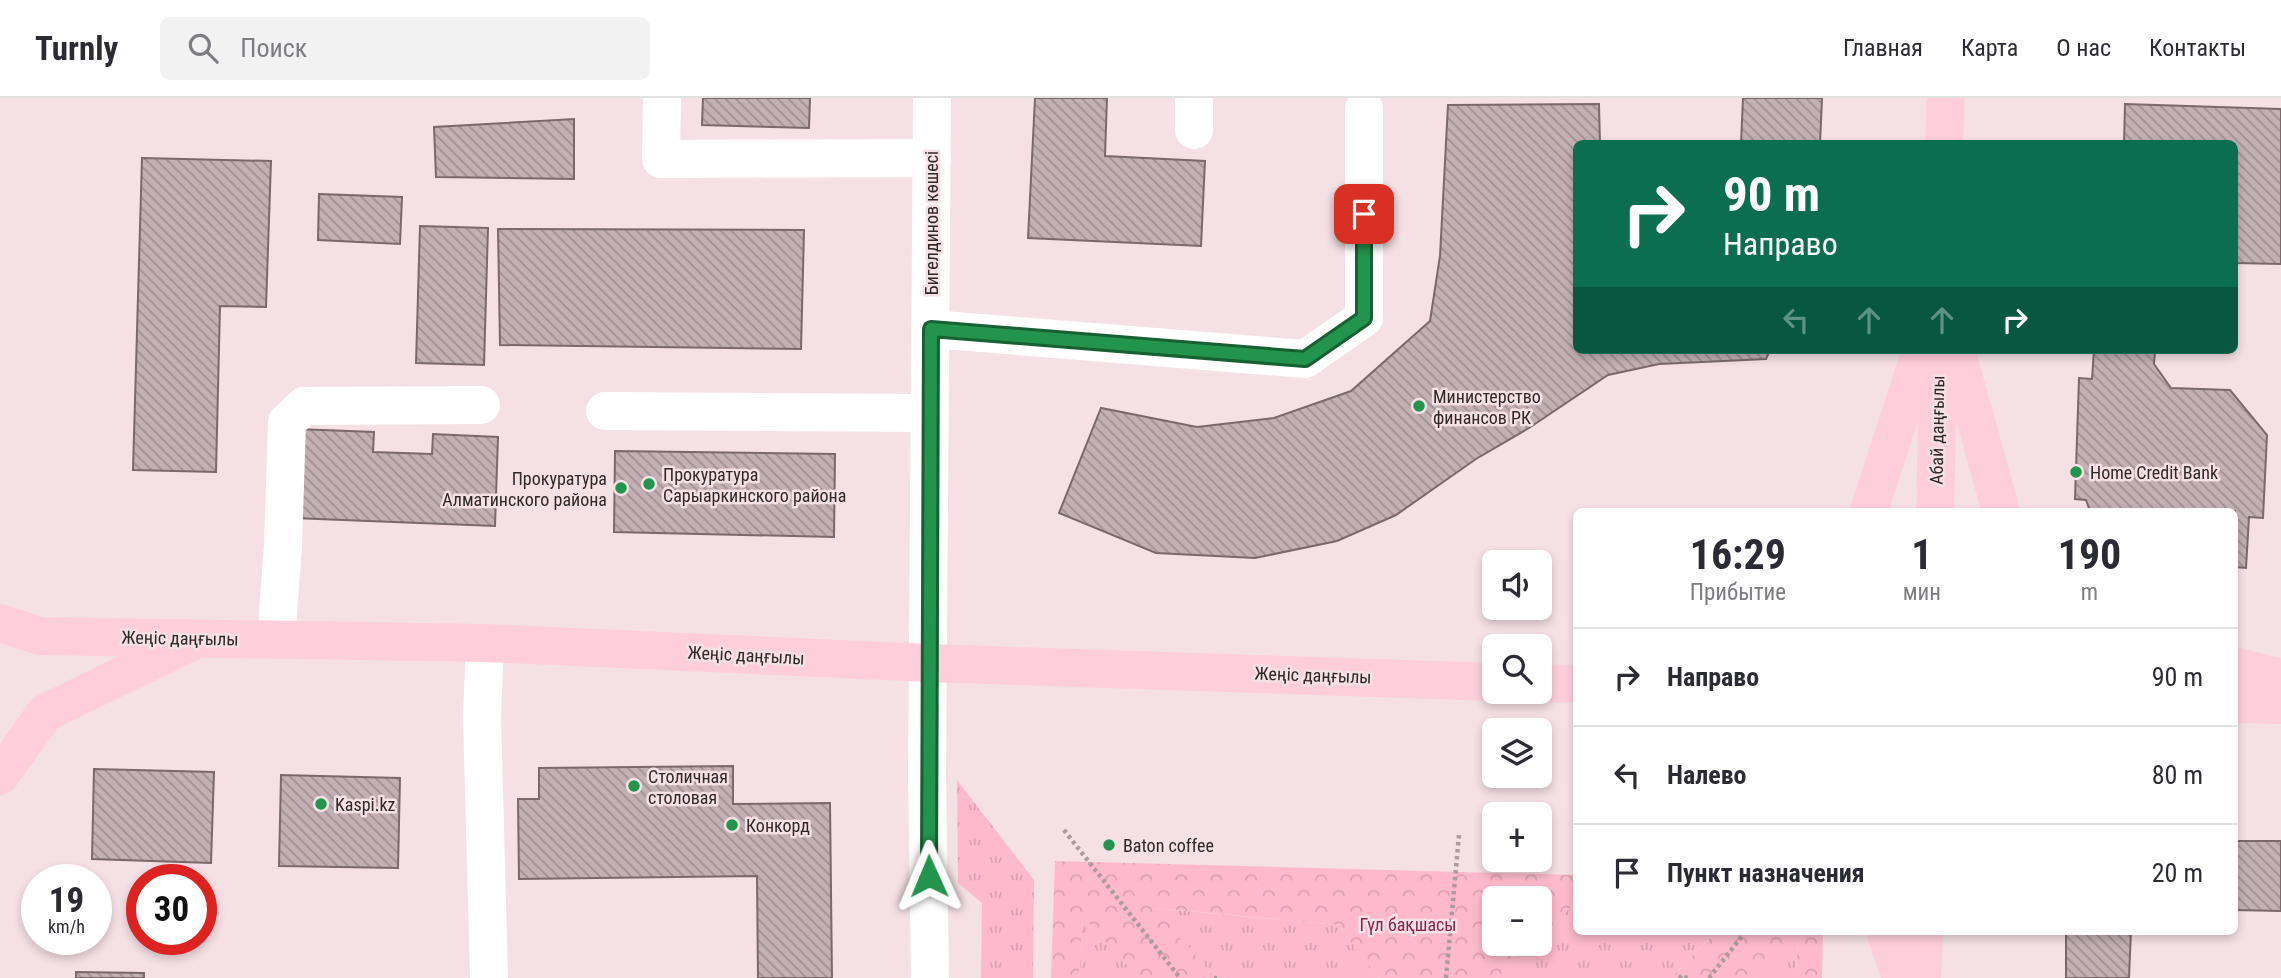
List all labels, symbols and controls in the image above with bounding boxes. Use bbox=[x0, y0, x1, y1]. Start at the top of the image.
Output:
search box bbox=[160, 17, 650, 80]
text: Turnly bbox=[35, 29, 118, 68]
icon: search bbox=[184, 29, 222, 67]
text: Поиск bbox=[240, 33, 307, 63]
text: Главная bbox=[1843, 34, 1923, 62]
text: Карта bbox=[1961, 34, 2018, 62]
text: О нас bbox=[2056, 34, 2111, 62]
text: Контакты bbox=[2149, 34, 2246, 62]
street label: Бигелдинов көшесі bbox=[921, 151, 942, 295]
text: 90 m bbox=[1723, 166, 1820, 223]
icon: right bbox=[1608, 168, 1699, 259]
pin bbox=[1334, 184, 1394, 244]
icon: arrive bbox=[1345, 195, 1383, 233]
text: Направо bbox=[1723, 225, 1838, 263]
icon: left bbox=[1777, 301, 1815, 339]
icon: ahead bbox=[1850, 301, 1888, 339]
icon: ahead bbox=[1923, 301, 1961, 339]
icon: right bbox=[1996, 301, 2034, 339]
street label: Абай даңғылы bbox=[1926, 375, 1948, 485]
place label: Министерство финансов РК bbox=[1433, 386, 1541, 428]
marker: Министерство финансов РК bbox=[1411, 398, 1427, 414]
place label: Home Credit Bank bbox=[2090, 462, 2218, 483]
place label: Прокуратура Сарыаркинского района bbox=[663, 464, 846, 506]
marker: Home Credit Bank bbox=[2068, 464, 2084, 480]
place label: Прокуратура Алматинского района bbox=[442, 468, 607, 510]
marker: Прокуратура Сарыаркинского района bbox=[641, 476, 657, 492]
marker: Прокуратура Алматинского района bbox=[613, 480, 629, 496]
text: 16:29 bbox=[1690, 530, 1786, 579]
text: 1 bbox=[1911, 530, 1932, 579]
text: 190 bbox=[2058, 530, 2121, 579]
map controls bbox=[1482, 550, 1552, 956]
button: sound bbox=[1482, 550, 1552, 620]
text: Прибытие bbox=[1690, 579, 1786, 606]
text: мин bbox=[1903, 579, 1941, 606]
text: m bbox=[2081, 579, 2098, 606]
street label: Жеңіс даңғылы bbox=[121, 626, 239, 650]
button: search bbox=[1482, 634, 1552, 704]
street label: Жеңіс даңғылы bbox=[687, 641, 805, 669]
icon: right bbox=[1608, 658, 1646, 696]
street label: Жеңіс даңғылы bbox=[1254, 662, 1372, 688]
text: Направо bbox=[1667, 662, 1759, 692]
text: 90 m bbox=[2152, 662, 2203, 692]
button: layers bbox=[1482, 718, 1552, 788]
icon: left bbox=[1608, 756, 1646, 794]
text: Налево bbox=[1667, 760, 1747, 790]
text: 80 m bbox=[2152, 760, 2203, 790]
place label: Столичная столовая bbox=[648, 766, 728, 808]
marker: Столичная столовая bbox=[626, 778, 642, 794]
place label: Kaspi.kz bbox=[335, 794, 396, 815]
marker: Kaspi.kz bbox=[313, 796, 329, 812]
button: + bbox=[1482, 802, 1552, 872]
place label: Конкорд bbox=[746, 815, 810, 836]
marker: Конкорд bbox=[724, 817, 740, 833]
place label: Baton coffee bbox=[1123, 835, 1214, 856]
marker: Baton coffee bbox=[1101, 837, 1117, 853]
position arrow bbox=[892, 839, 966, 913]
icon: arrive bbox=[1608, 854, 1646, 892]
text: Пункт назначения bbox=[1667, 858, 1865, 888]
text: 20 m bbox=[2152, 858, 2203, 888]
speed limit sign: 30 bbox=[126, 864, 217, 955]
text: 19 bbox=[49, 880, 84, 921]
button: − bbox=[1482, 886, 1552, 956]
park label: Гүл бақшасы bbox=[1359, 914, 1457, 935]
text: km/h bbox=[48, 916, 85, 937]

